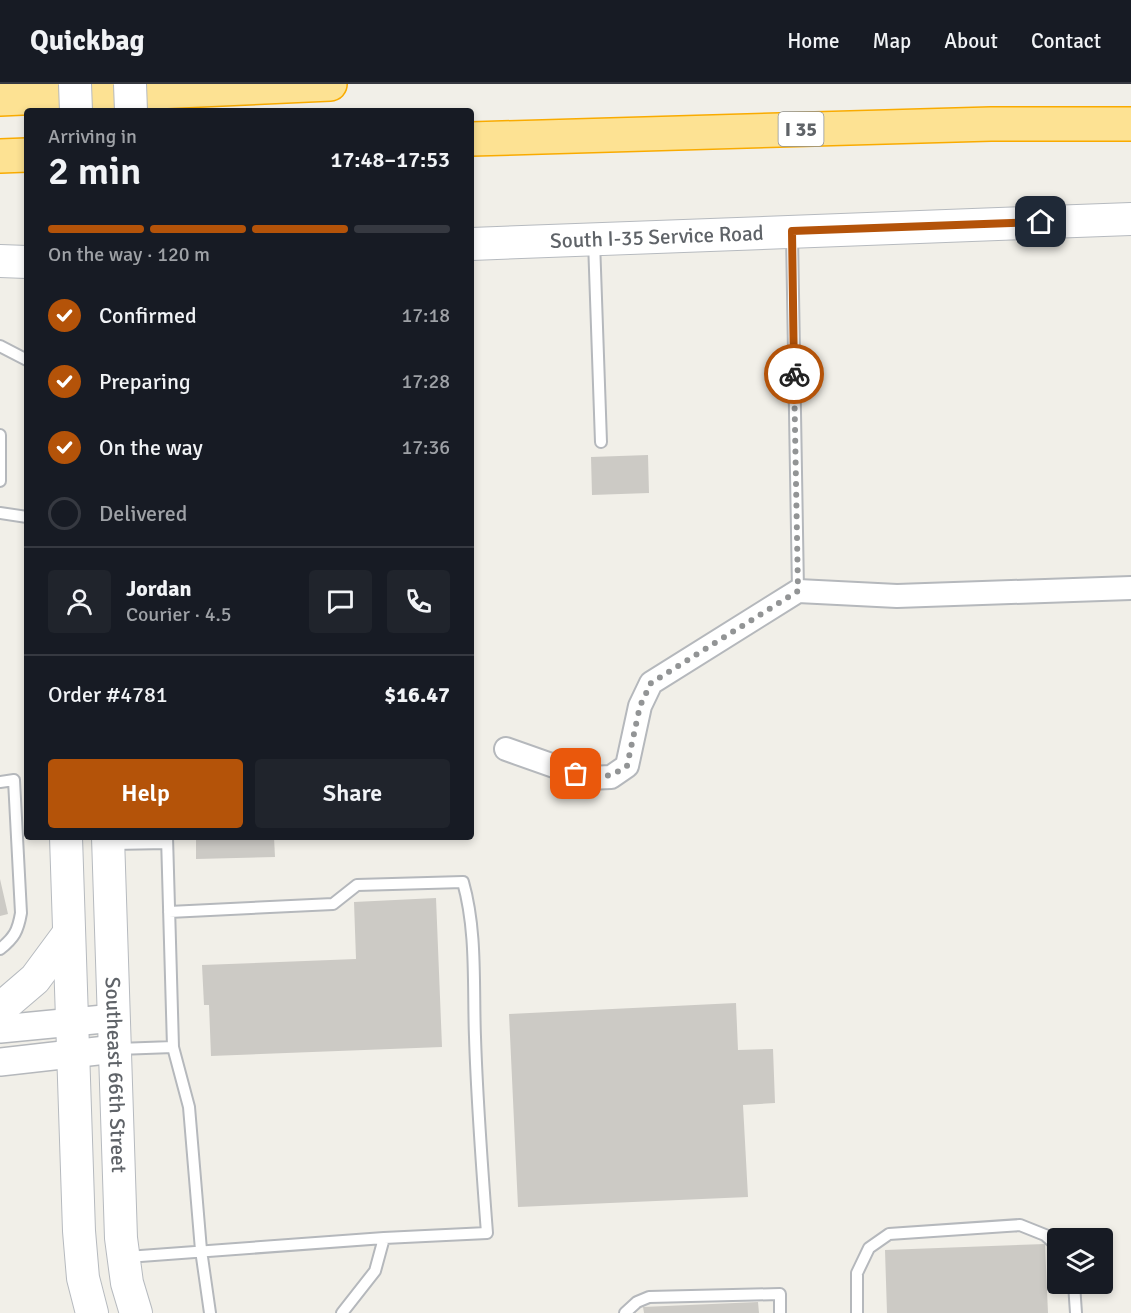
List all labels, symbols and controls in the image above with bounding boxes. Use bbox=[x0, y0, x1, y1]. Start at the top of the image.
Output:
text: Quickbag bbox=[30, 24, 145, 58]
text: Home bbox=[787, 28, 840, 54]
text: Map bbox=[873, 28, 911, 54]
text: About bbox=[944, 28, 998, 54]
text: Contact bbox=[1031, 28, 1101, 54]
road number: I 35 bbox=[778, 112, 824, 146]
text: Arriving in bbox=[48, 124, 137, 149]
text: 17:48–17:53 bbox=[331, 146, 450, 173]
text: 2 min bbox=[48, 147, 141, 195]
pin bbox=[1015, 196, 1066, 247]
icon: home bbox=[1024, 205, 1057, 238]
street label: South I-35 Service Road bbox=[550, 220, 764, 254]
text: On the way · 120 m bbox=[48, 242, 210, 267]
icon: check bbox=[48, 299, 81, 332]
text: Confirmed bbox=[99, 302, 197, 329]
text: 17:18 bbox=[401, 303, 450, 328]
courier bbox=[764, 344, 824, 404]
icon: bike bbox=[778, 358, 811, 391]
icon: check bbox=[48, 365, 81, 398]
text: Preparing bbox=[99, 368, 191, 395]
text: 17:28 bbox=[401, 369, 450, 394]
icon: check bbox=[48, 431, 81, 464]
text: On the way bbox=[99, 434, 203, 461]
text: 17:36 bbox=[401, 435, 450, 460]
text: Delivered bbox=[99, 500, 187, 527]
button: person bbox=[48, 570, 111, 633]
button: chat bbox=[309, 570, 372, 633]
button: phone bbox=[387, 570, 450, 633]
text: Jordan bbox=[126, 575, 192, 602]
text: Courier · 4.5 bbox=[126, 602, 232, 627]
text: Order #4781 bbox=[48, 681, 168, 708]
text: $16.47 bbox=[384, 681, 450, 708]
pin bbox=[550, 748, 601, 799]
icon: bag bbox=[559, 757, 592, 790]
button: Help bbox=[48, 759, 243, 828]
button: Share bbox=[255, 759, 450, 828]
street label: Southeast 66th Street bbox=[100, 976, 132, 1173]
map controls bbox=[1047, 1228, 1113, 1294]
button: layers bbox=[1047, 1228, 1113, 1294]

